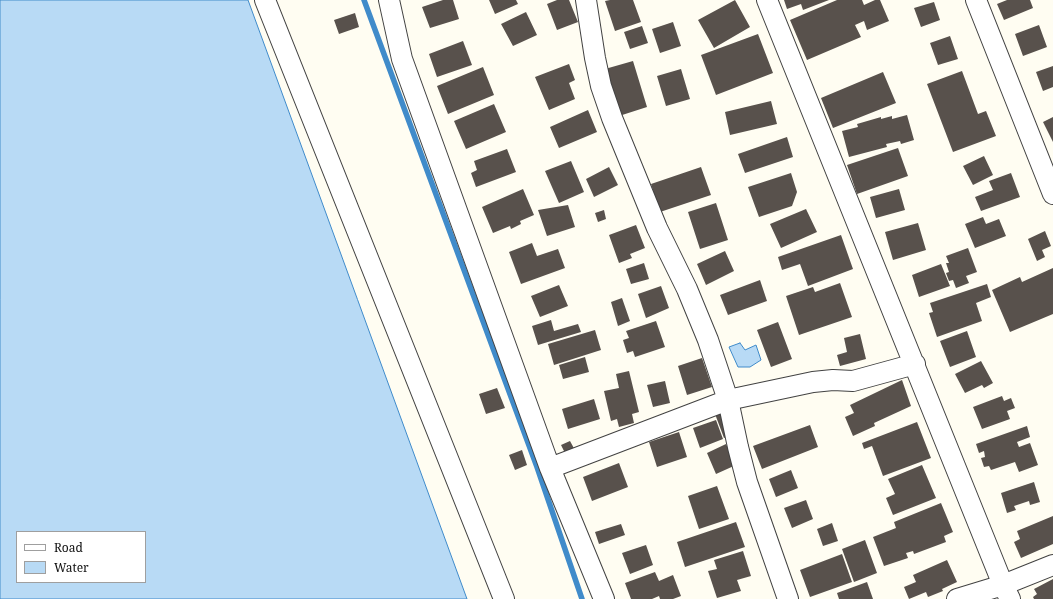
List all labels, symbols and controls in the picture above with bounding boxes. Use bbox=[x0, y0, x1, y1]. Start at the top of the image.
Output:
legend bbox=[16, 531, 146, 583]
text: Road bbox=[54, 539, 83, 556]
text: Water bbox=[54, 559, 89, 576]

